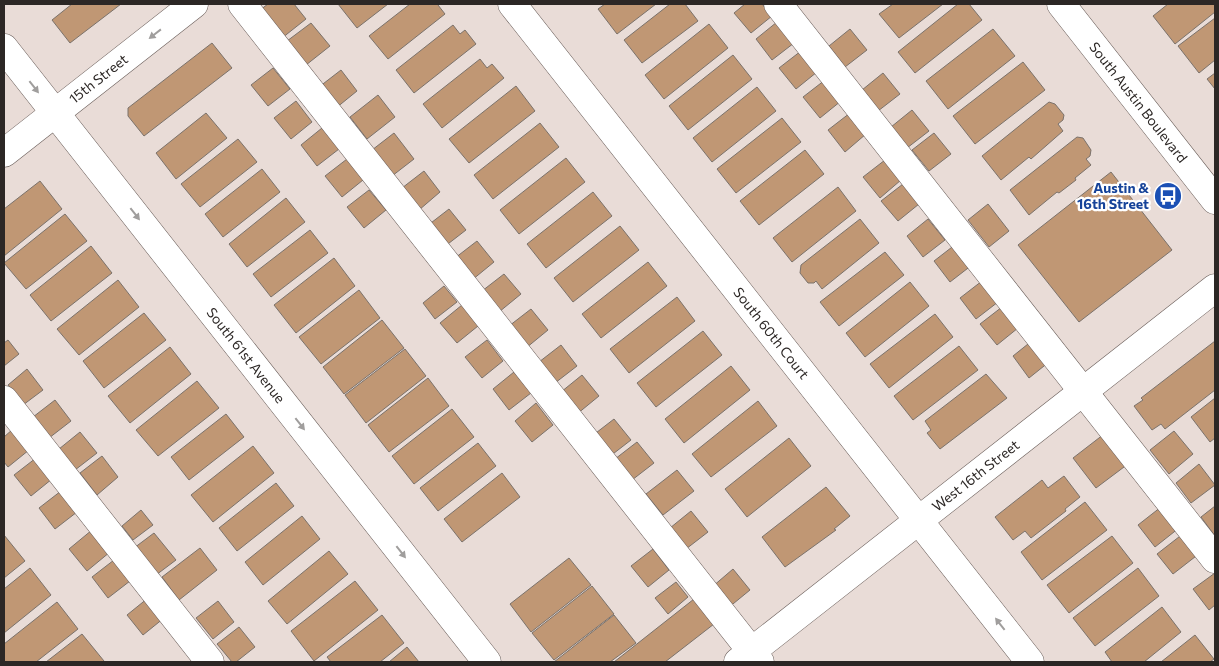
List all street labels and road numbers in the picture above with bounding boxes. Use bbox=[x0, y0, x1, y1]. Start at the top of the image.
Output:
street label: South Austin Boulevard bbox=[1086, 38, 1191, 166]
street label: 15th Street bbox=[65, 50, 131, 107]
street label: South 60th Court bbox=[730, 284, 813, 382]
street label: South 61st Avenue bbox=[203, 304, 289, 406]
street label: West 16th Street bbox=[928, 436, 1023, 515]

